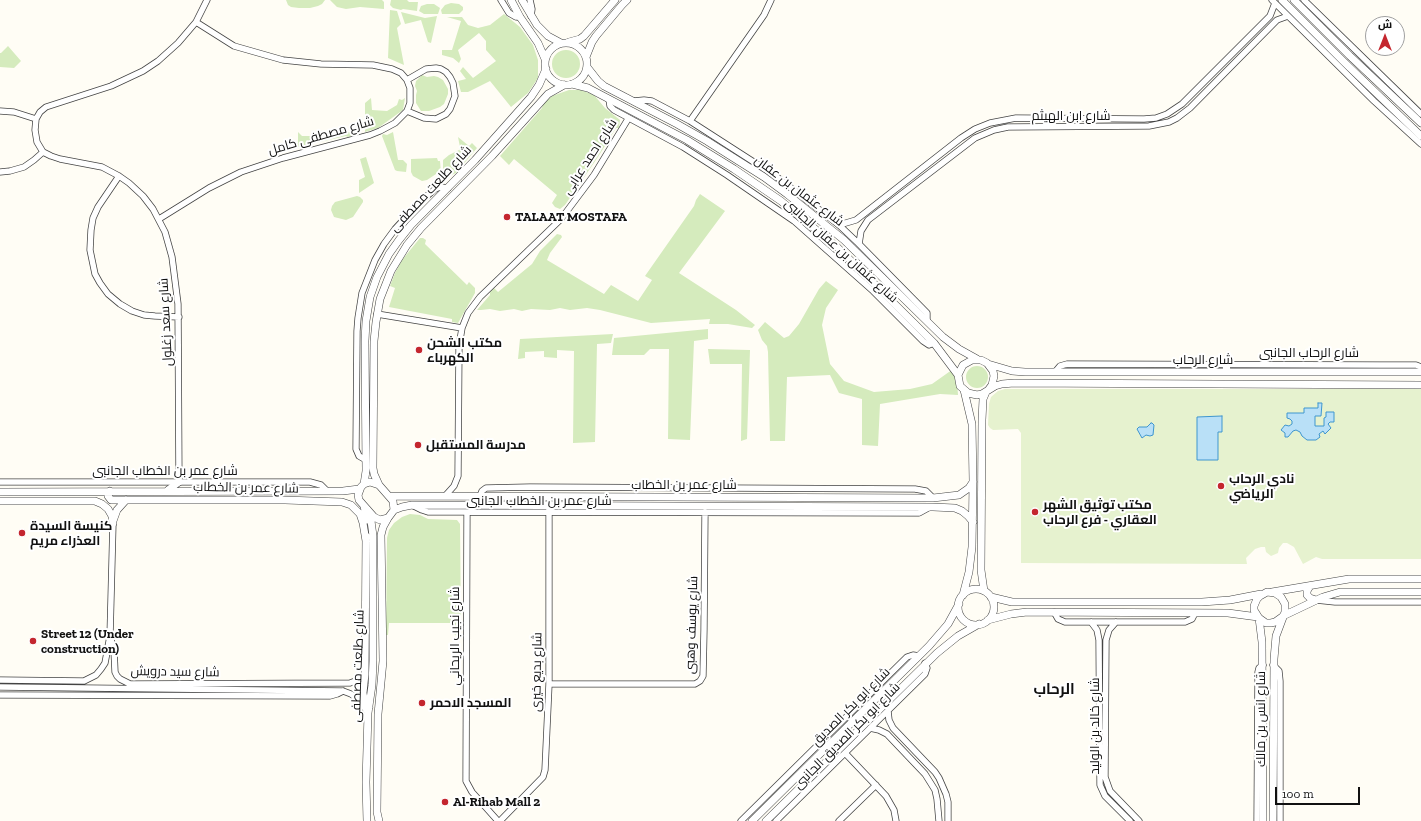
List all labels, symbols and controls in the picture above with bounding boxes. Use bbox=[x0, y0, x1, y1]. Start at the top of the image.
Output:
north arrow bbox=[1365, 16, 1405, 56]
text: ش bbox=[1378, 18, 1392, 31]
street label: شارع ابن الهيثم bbox=[1031, 108, 1111, 124]
street label: شارع مصطفى كامل bbox=[266, 113, 376, 159]
street label: شارع احمد عرابى bbox=[560, 116, 620, 198]
street label: شارع طلعت مصطفى bbox=[387, 143, 475, 235]
street label: شارع عثمان بن عفان bbox=[751, 152, 847, 230]
street label: شارع عثمان بن عفان الجانبى bbox=[781, 196, 901, 306]
place label: TALAAT MOSTAFA bbox=[515, 209, 627, 225]
marker: TALAAT MOSTAFA bbox=[502, 212, 512, 222]
street label: شارع سعد زغلول bbox=[156, 277, 176, 367]
place label: مكتب الشحن الكهرباء bbox=[427, 335, 502, 366]
marker: مكتب الشحن الكهرباء bbox=[414, 345, 424, 355]
street label: شارع الرحاب الجانبى bbox=[1259, 345, 1359, 361]
street label: شارع الرحاب bbox=[1173, 352, 1233, 368]
place label: مدرسة المستقبل bbox=[426, 437, 526, 453]
marker: مدرسة المستقبل bbox=[413, 440, 423, 450]
street label: شارع عمر بن الخطاب الجانبى bbox=[92, 463, 238, 479]
place label: نادي الرحاب الرياضي bbox=[1229, 471, 1294, 502]
street label: شارع عمر بن الخطاب bbox=[631, 477, 737, 493]
street label: شارع عمر بن الخطاب bbox=[193, 479, 299, 497]
marker: نادي الرحاب الرياضي bbox=[1216, 481, 1226, 491]
street label: شارع عمر بن الخطاب الجانبى bbox=[466, 493, 612, 509]
place label: مكتب توثيق الشهر العقاري - فرع الرحاب bbox=[1043, 497, 1157, 528]
marker: مكتب توثيق الشهر العقاري - فرع الرحاب bbox=[1030, 507, 1040, 517]
place label: كنيسة السيدة العذراء مريم bbox=[30, 518, 112, 549]
marker: كنيسة السيدة العذراء مريم bbox=[17, 528, 27, 538]
street label: شارع يوسف وهبى bbox=[682, 576, 702, 674]
street label: شارع نجيب الريحاني bbox=[447, 587, 463, 685]
street label: شارع طلعت مصطفى bbox=[348, 609, 368, 723]
place label: Street 12 (Under construction) bbox=[41, 626, 134, 657]
street label: شارع بديع خيرى bbox=[529, 632, 545, 712]
marker: Street 12 (Under construction) bbox=[28, 636, 38, 646]
street label: شارع سيد درويش bbox=[130, 663, 220, 681]
street label: شارع ابو بكر الصديق bbox=[808, 664, 894, 750]
street label: شارع انس بن مالك bbox=[1253, 671, 1269, 767]
street label: شارع خالد بن الوليد bbox=[1087, 677, 1103, 775]
street label: شارع ابو بكر الصديق الجانبى bbox=[790, 679, 904, 793]
district label: الرحاب bbox=[1033, 681, 1075, 699]
place label: المسجد الاحمر bbox=[430, 695, 512, 711]
marker: المسجد الاحمر bbox=[417, 698, 427, 708]
scale bar bbox=[1277, 779, 1362, 805]
text: 100 m bbox=[1282, 787, 1314, 801]
place label: Al-Rihab Mall 2 bbox=[453, 794, 540, 810]
marker: Al-Rihab Mall 2 bbox=[440, 797, 450, 807]

